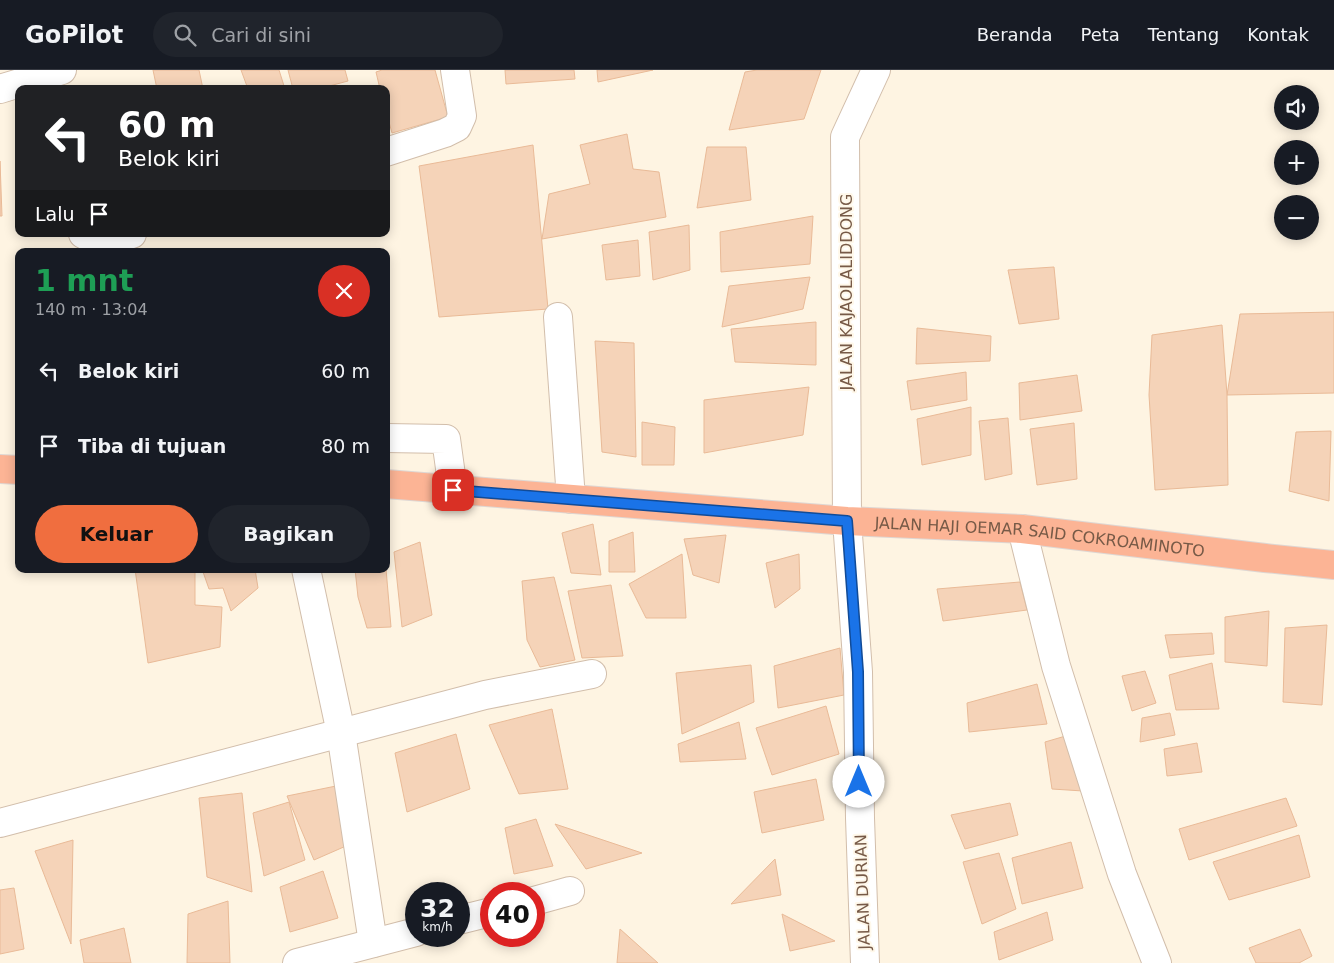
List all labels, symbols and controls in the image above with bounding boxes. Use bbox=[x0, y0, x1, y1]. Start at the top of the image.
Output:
search box bbox=[153, 12, 503, 57]
text: GoPilot bbox=[25, 21, 123, 49]
icon: search bbox=[171, 21, 199, 49]
text: Cari di sini bbox=[211, 24, 311, 46]
text: Beranda bbox=[977, 24, 1052, 45]
text: Peta bbox=[1080, 24, 1120, 45]
text: Tentang bbox=[1148, 24, 1219, 45]
text: Kontak bbox=[1247, 24, 1309, 45]
map controls bbox=[1274, 85, 1319, 240]
button: sound bbox=[1274, 85, 1319, 130]
icon: left bbox=[35, 105, 100, 170]
text: 60 m bbox=[118, 105, 215, 145]
button: + bbox=[1274, 140, 1319, 185]
text: Belok kiri bbox=[118, 146, 220, 171]
street label: JALAN KAJAOLALIDDONG bbox=[837, 194, 856, 391]
button: − bbox=[1274, 195, 1319, 240]
icon: arrive bbox=[85, 200, 113, 228]
text: Lalu bbox=[35, 203, 75, 225]
text: 1 mnt bbox=[35, 263, 133, 298]
button: close bbox=[318, 265, 370, 317]
text: 140 m · 13:04 bbox=[35, 300, 148, 319]
icon: left bbox=[35, 357, 63, 385]
text: Belok kiri bbox=[78, 360, 179, 382]
text: 60 m bbox=[321, 360, 370, 382]
icon: arrive bbox=[35, 432, 63, 460]
text: Tiba di tujuan bbox=[78, 435, 226, 457]
text: 80 m bbox=[321, 435, 370, 457]
pin bbox=[432, 469, 474, 511]
icon: arrive bbox=[439, 476, 467, 504]
button: Keluar bbox=[35, 505, 198, 563]
button: Bagikan bbox=[208, 505, 370, 563]
street label: JALAN HAJI OEMAR SAID COKROAMINOTO bbox=[873, 513, 1206, 561]
position arrow bbox=[832, 755, 884, 807]
street label: JALAN DURIAN bbox=[851, 834, 874, 951]
speed limit sign: 40 bbox=[480, 882, 545, 947]
text: 32 bbox=[420, 894, 455, 923]
text: km/h bbox=[422, 920, 453, 934]

